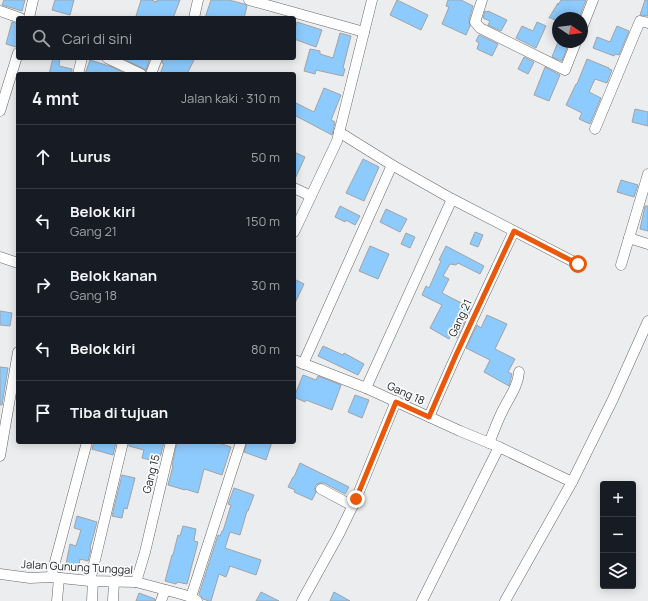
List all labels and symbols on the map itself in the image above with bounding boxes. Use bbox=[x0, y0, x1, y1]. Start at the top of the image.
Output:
north arrow bbox=[552, 12, 588, 48]
route start bbox=[569, 255, 587, 273]
street label: Gang 21 bbox=[444, 297, 475, 339]
street label: Gang 18 bbox=[385, 378, 427, 407]
street label: Gang 15 bbox=[138, 453, 163, 495]
route end bbox=[347, 490, 365, 508]
street label: Jalan Gunung Tunggal bbox=[21, 556, 133, 577]

